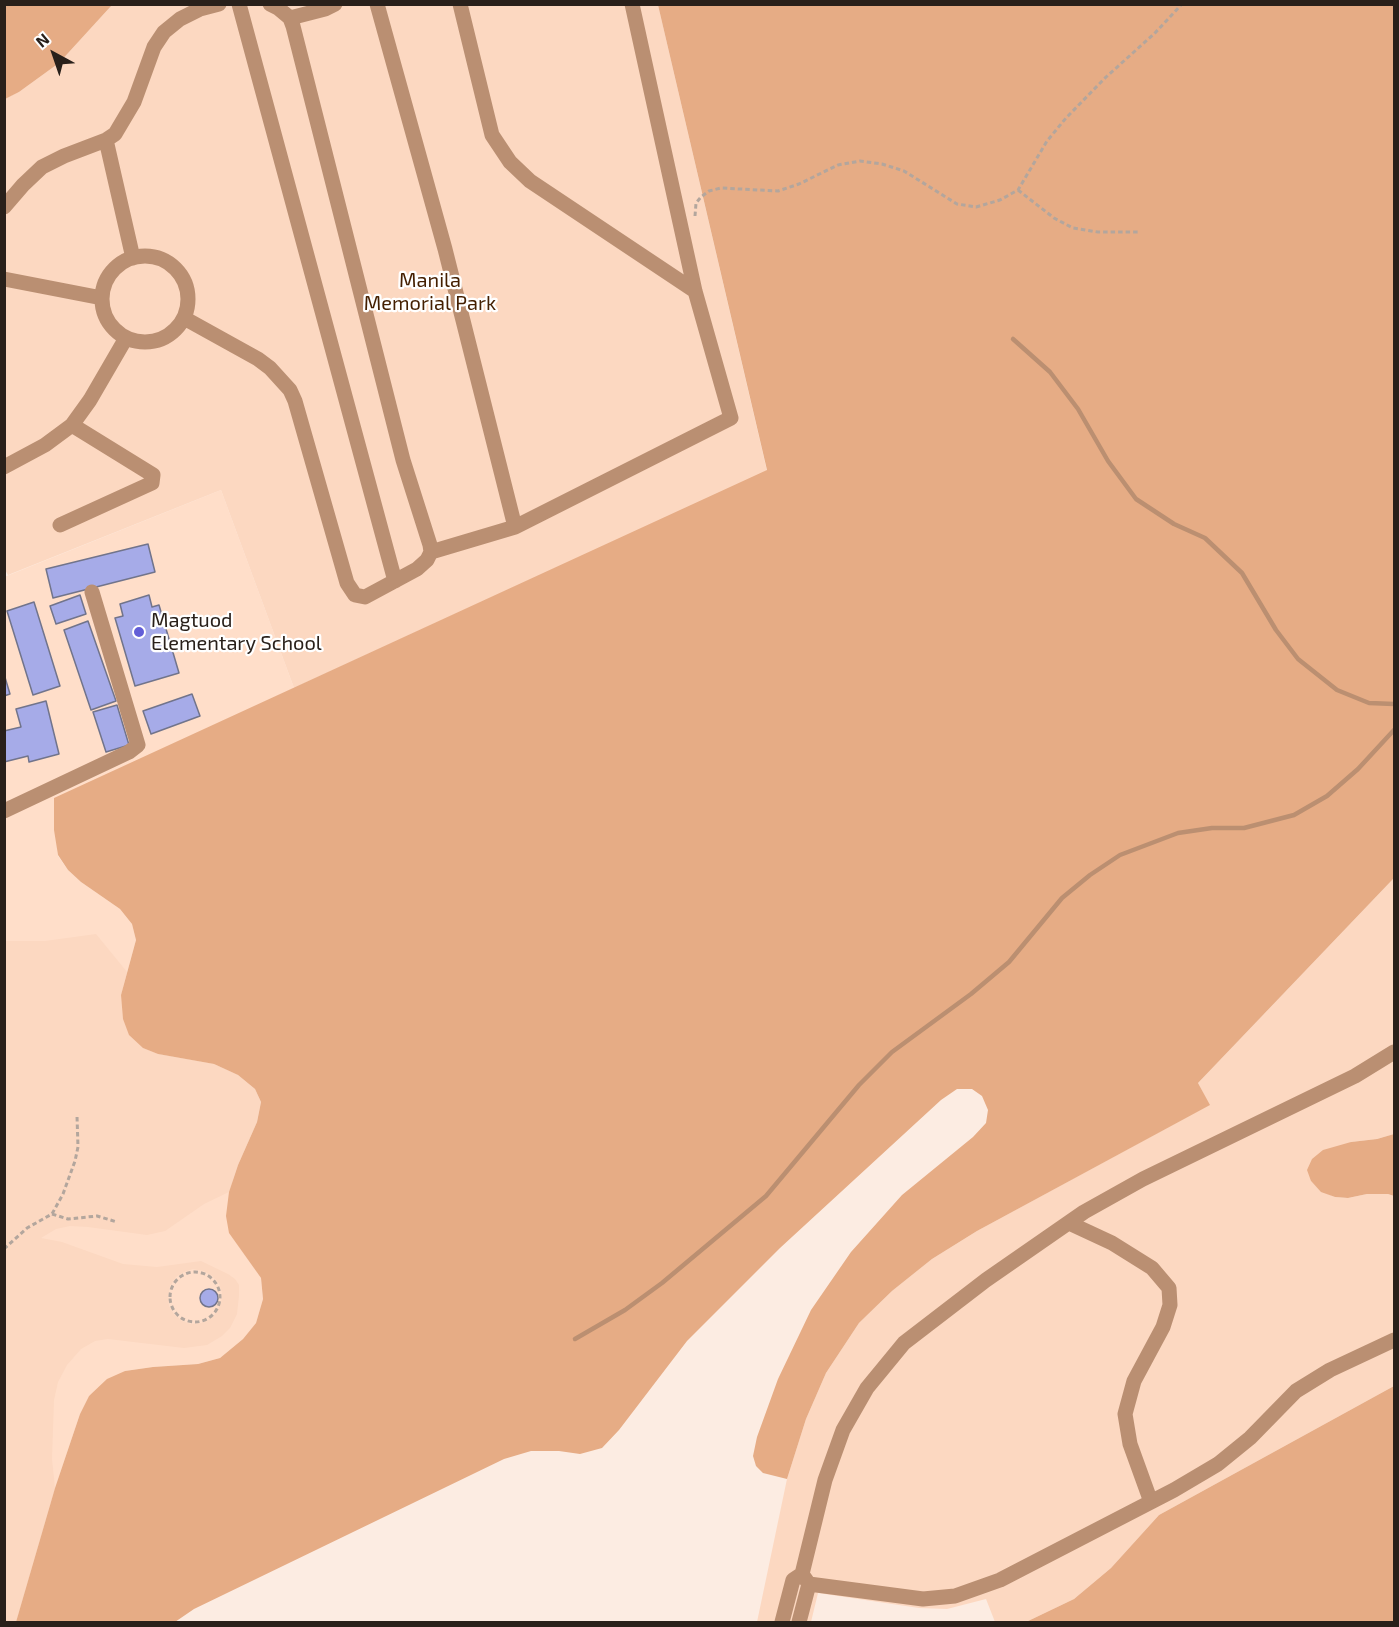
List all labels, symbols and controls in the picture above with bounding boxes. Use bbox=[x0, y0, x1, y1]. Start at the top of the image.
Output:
north arrow bbox=[24, 24, 84, 84]
text: N bbox=[32, 29, 53, 51]
park label: Manila Memorial Park bbox=[364, 268, 496, 315]
place label: Magtuod Elementary School bbox=[151, 608, 322, 655]
marker: Magtuod Elementary School bbox=[132, 625, 146, 639]

